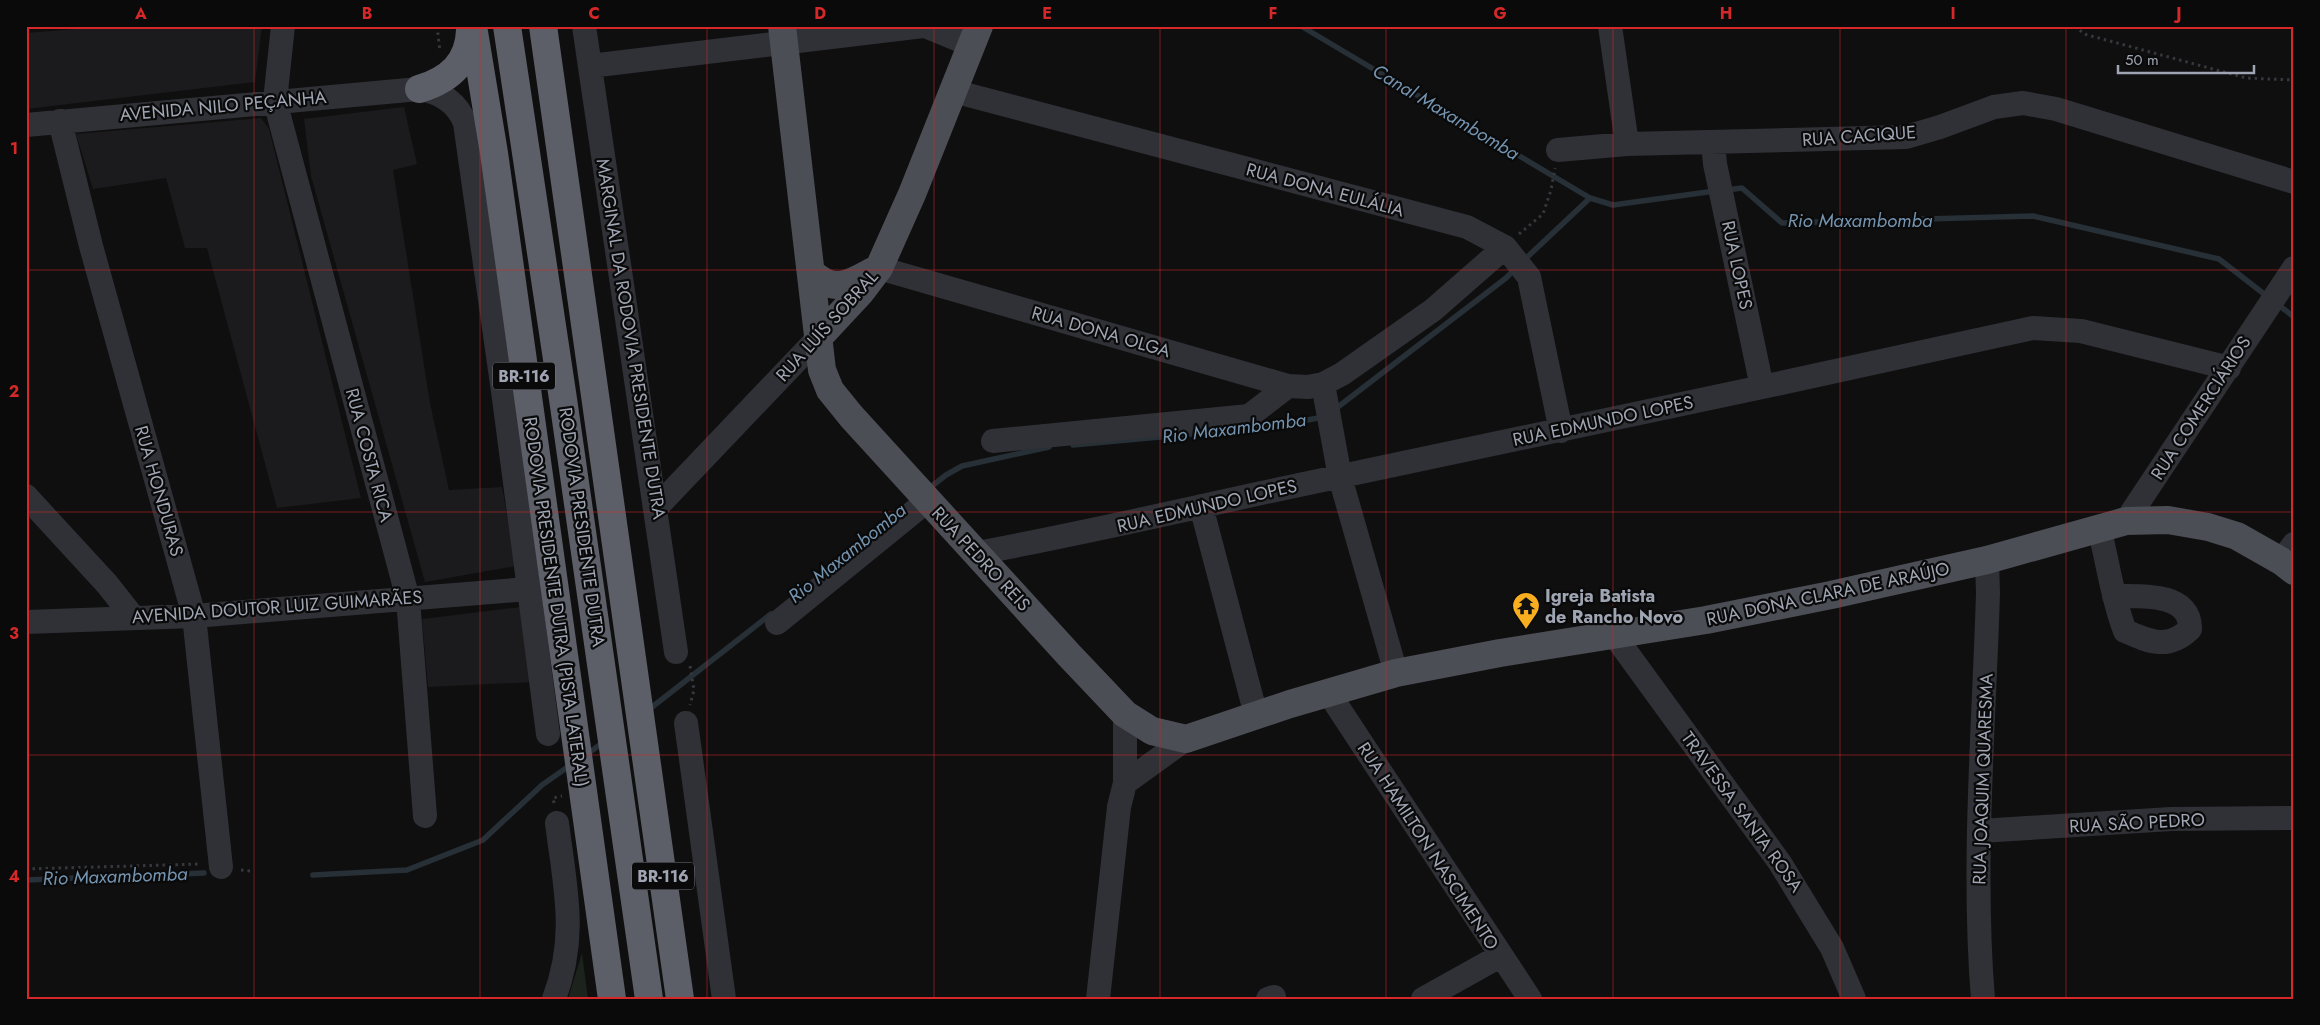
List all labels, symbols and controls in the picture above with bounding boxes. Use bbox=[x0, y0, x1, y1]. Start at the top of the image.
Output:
text: A bbox=[134, 2, 147, 25]
text: B bbox=[362, 2, 372, 25]
text: C bbox=[588, 2, 600, 25]
text: D bbox=[814, 2, 826, 25]
text: E bbox=[1042, 2, 1052, 25]
text: F bbox=[1269, 2, 1277, 25]
text: G bbox=[1493, 2, 1507, 25]
text: H bbox=[1720, 2, 1732, 25]
text: I bbox=[1950, 2, 1956, 25]
text: J bbox=[2173, 2, 2182, 25]
scale bar bbox=[2118, 42, 2254, 74]
text: 50 m bbox=[2125, 49, 2159, 71]
water label: Canal Maxambomba bbox=[1367, 57, 1525, 167]
street label: AVENIDA NILO PEÇANHA bbox=[119, 84, 328, 128]
street label: RUA CACIQUE bbox=[1801, 119, 1917, 153]
text: 1 bbox=[10, 137, 18, 160]
street label: RUA DONA EULÁLIA bbox=[1243, 156, 1407, 224]
street label: MARGINAL DA RODOVIA PRESIDENTE DUTRA bbox=[590, 157, 672, 521]
water label: Rio Maxambomba bbox=[1788, 207, 1933, 234]
street label: RUA LOPES bbox=[1715, 218, 1759, 312]
street label: RUA LUÍS SOBRAL bbox=[770, 265, 884, 387]
street label: RUA DONA OLGA bbox=[1028, 300, 1174, 364]
street label: RUA COMERCIÁRIOS bbox=[2145, 331, 2257, 485]
road number: BR-116 bbox=[493, 362, 555, 390]
text: 2 bbox=[9, 380, 19, 403]
street label: RUA COSTA RICA bbox=[339, 385, 399, 525]
street label: RUA EDMUNDO LOPES bbox=[1510, 389, 1696, 453]
street label: RODOVIA PRESIDENTE DUTRA bbox=[552, 406, 612, 648]
water label: Rio Maxambomba bbox=[1160, 406, 1308, 450]
street label: RODOVIA PRESIDENTE DUTRA (PISTA LATERAL) bbox=[517, 415, 595, 789]
street label: RUA HONDURAS bbox=[128, 423, 190, 560]
street label: RUA EDMUNDO LOPES bbox=[1115, 473, 1300, 539]
water label: Rio Maxambomba bbox=[782, 497, 912, 609]
street label: RUA PEDRO REIS bbox=[926, 501, 1036, 617]
street label: RUA DONA CLARA DE ARAÚJO bbox=[1704, 556, 1952, 632]
place label: Igreja Batista de Rancho Novo bbox=[1545, 583, 1684, 630]
street label: AVENIDA DOUTOR LUIZ GUIMARÃES bbox=[131, 584, 423, 630]
temple icon: Igreja Batista de Rancho Novo bbox=[1511, 591, 1541, 630]
text: 3 bbox=[9, 622, 19, 645]
street label: RUA JOAQUIM QUARESMA bbox=[1966, 673, 2000, 885]
street label: TRAVESSA SANTA ROSA bbox=[1675, 726, 1809, 898]
street label: RUA HAMILTON NASCIMENTO bbox=[1351, 737, 1505, 955]
street label: RUA SÃO PEDRO bbox=[2069, 806, 2205, 840]
water label: Rio Maxambomba bbox=[42, 860, 188, 892]
road number: BR-116 bbox=[632, 862, 694, 889]
text: 4 bbox=[8, 865, 20, 888]

